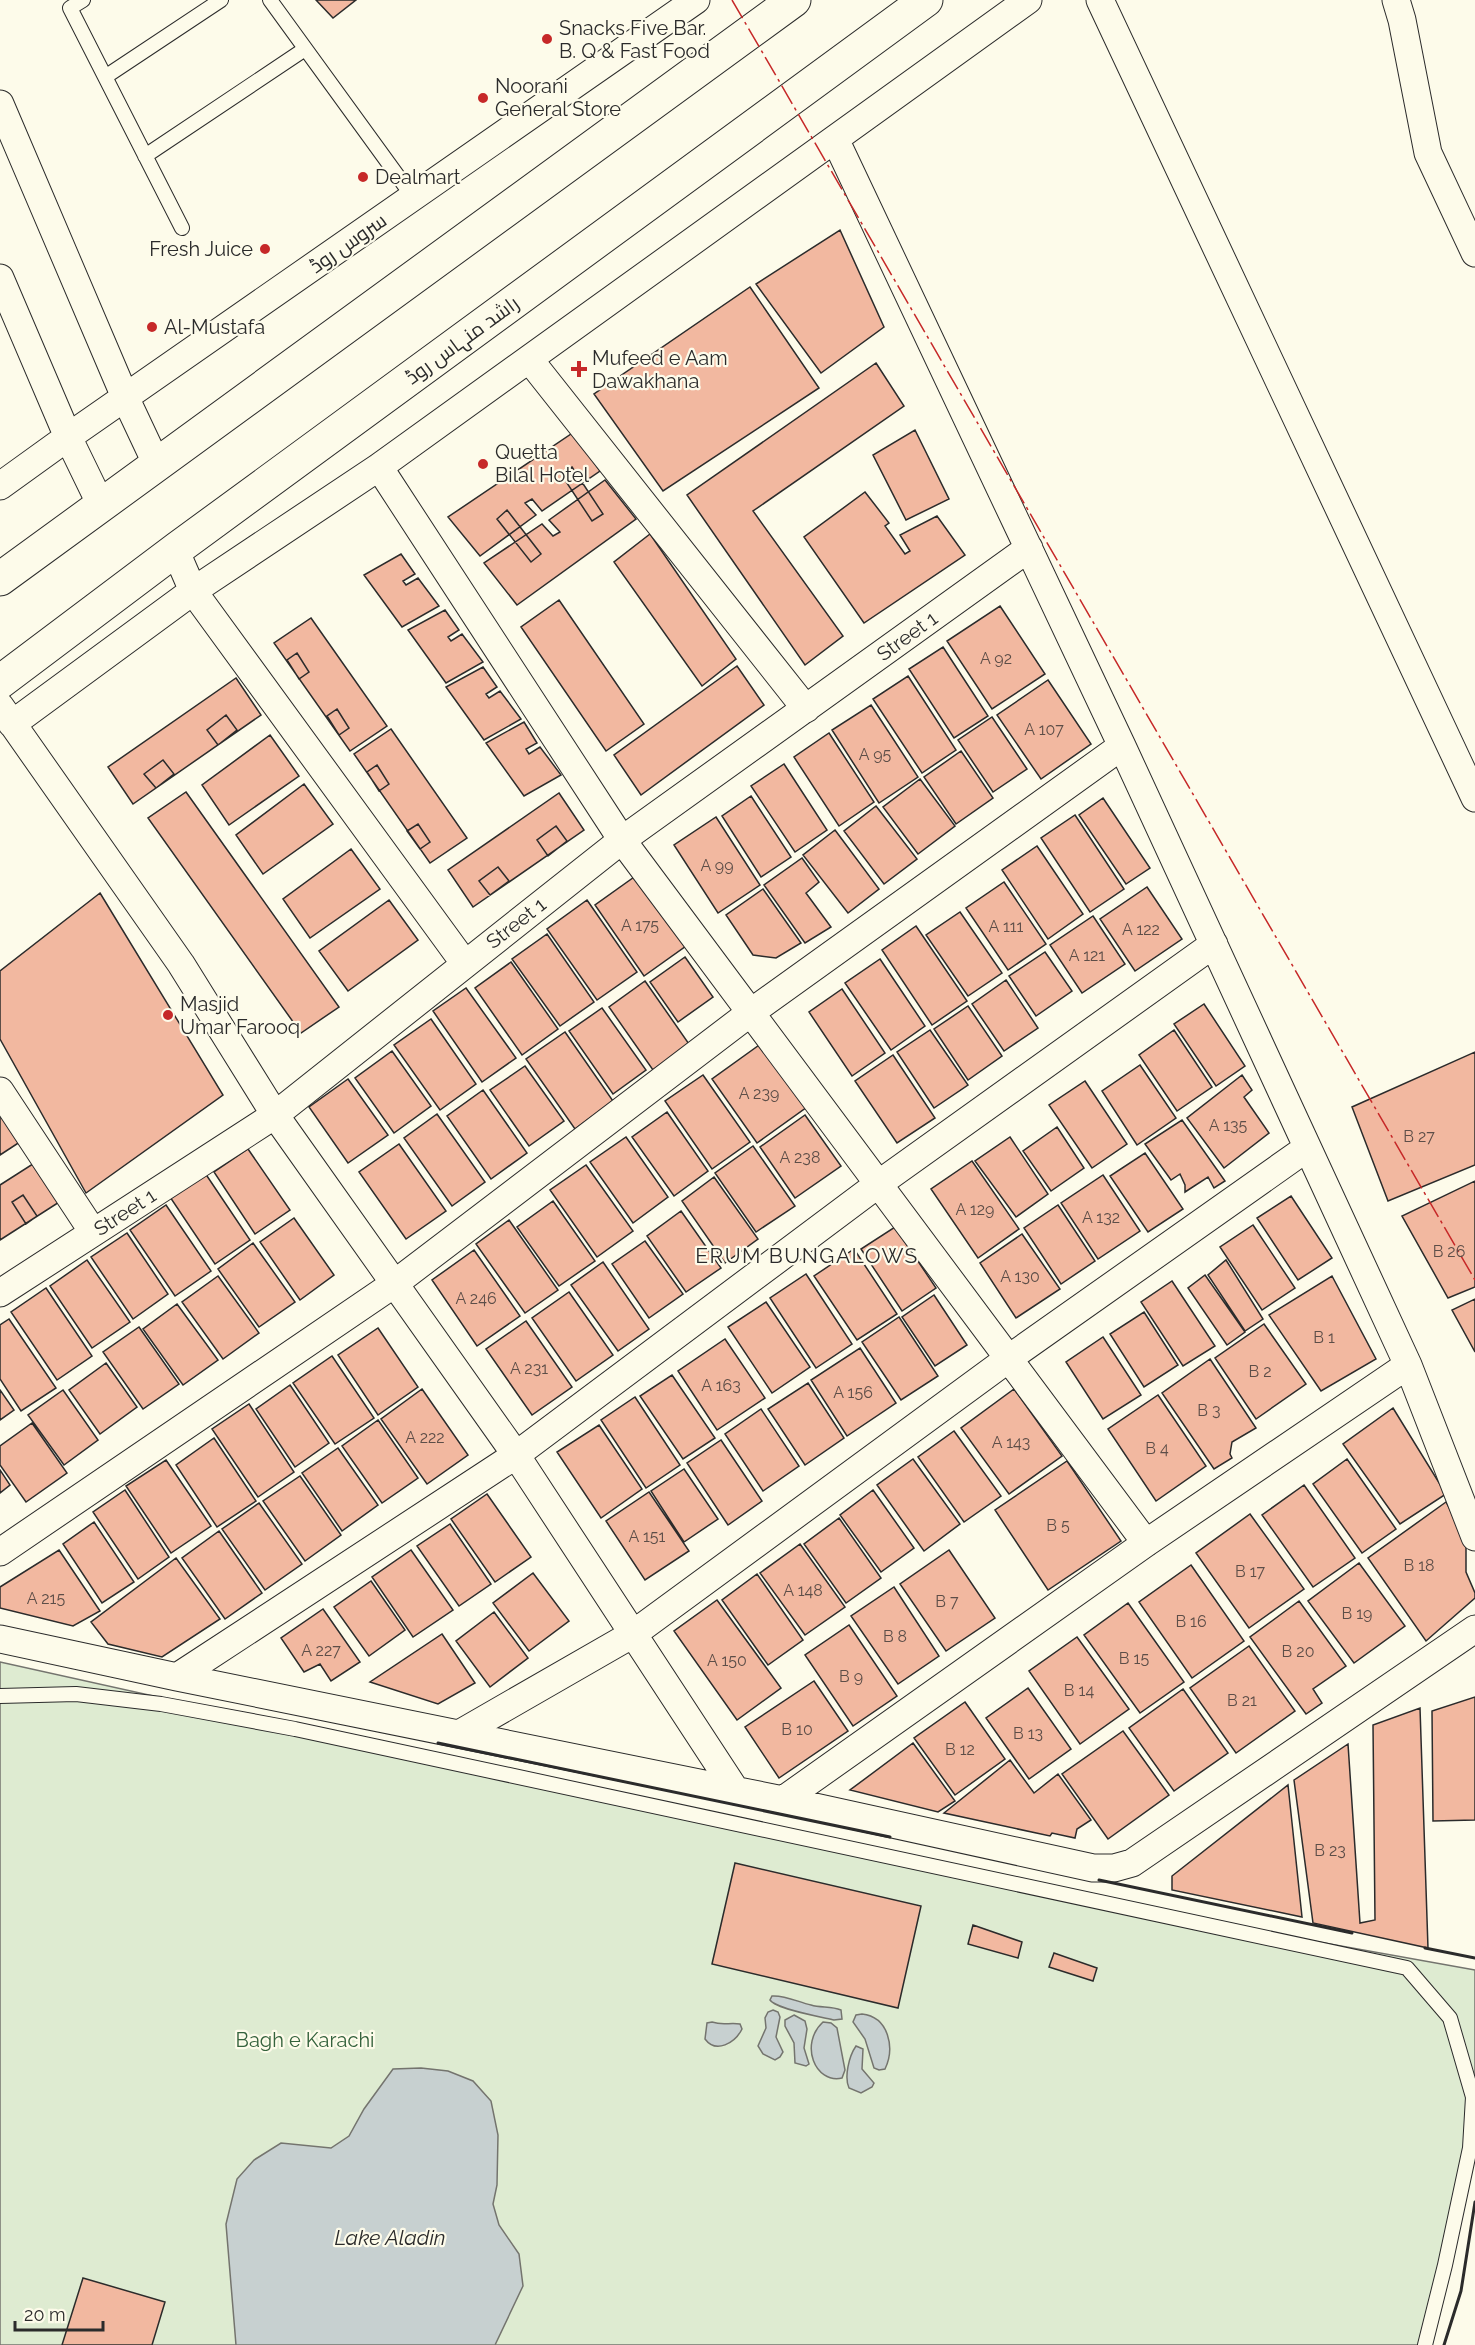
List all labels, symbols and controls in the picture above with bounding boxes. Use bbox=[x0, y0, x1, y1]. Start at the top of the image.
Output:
place label: Snacks Five Bar. B. Q & Fast Food bbox=[559, 16, 710, 63]
marker: Snacks Five Bar. B. Q & Fast Food bbox=[540, 32, 554, 46]
place label: Noorani General Store bbox=[495, 74, 621, 121]
marker: Noorani General Store bbox=[476, 91, 490, 105]
place label: Dealmart bbox=[375, 165, 461, 189]
marker: Dealmart bbox=[356, 170, 370, 184]
street label: سروس روڈ bbox=[305, 208, 392, 279]
place label: Fresh Juice bbox=[149, 237, 253, 261]
marker: Fresh Juice bbox=[258, 242, 272, 256]
street label: راشد منہاس روڈ bbox=[401, 291, 525, 391]
place label: Al-Mustafa bbox=[164, 315, 265, 339]
marker: Al-Mustafa bbox=[145, 320, 159, 334]
place label: Mufeed e Aam Dawakhana bbox=[592, 346, 728, 393]
marker: Mufeed e Aam Dawakhana bbox=[570, 360, 588, 378]
place label: Quetta Bilal Hotel bbox=[495, 440, 590, 487]
marker: Quetta Bilal Hotel bbox=[476, 457, 490, 471]
street label: Street 1 bbox=[872, 606, 942, 666]
house number: A 92 bbox=[980, 649, 1012, 668]
house number: A 107 bbox=[1024, 720, 1064, 739]
house number: A 95 bbox=[859, 745, 892, 764]
house number: A 99 bbox=[700, 856, 734, 875]
street label: Street 1 bbox=[481, 892, 551, 954]
house number: A 175 bbox=[621, 916, 659, 935]
house number: A 111 bbox=[989, 917, 1024, 936]
house number: A 122 bbox=[1122, 920, 1160, 939]
house number: A 121 bbox=[1069, 946, 1105, 965]
place label: Masjid Umar Farooq bbox=[180, 992, 300, 1039]
marker: Masjid Umar Farooq bbox=[161, 1008, 175, 1022]
house number: A 239 bbox=[739, 1084, 779, 1103]
house number: A 135 bbox=[1209, 1116, 1248, 1135]
house number: B 27 bbox=[1403, 1127, 1435, 1146]
house number: A 238 bbox=[780, 1148, 820, 1167]
street label: Street 1 bbox=[89, 1183, 161, 1241]
house number: A 129 bbox=[956, 1200, 994, 1219]
house number: A 132 bbox=[1082, 1208, 1120, 1227]
house number: B 26 bbox=[1433, 1242, 1465, 1261]
district label: ERUM BUNGALOWS bbox=[695, 1243, 919, 1268]
house number: A 130 bbox=[1000, 1267, 1040, 1286]
house number: A 246 bbox=[455, 1289, 497, 1308]
house number: B 1 bbox=[1313, 1328, 1335, 1347]
house number: A 231 bbox=[510, 1359, 548, 1378]
house number: B 2 bbox=[1248, 1362, 1272, 1381]
house number: A 163 bbox=[701, 1376, 741, 1395]
house number: A 156 bbox=[833, 1383, 873, 1402]
house number: B 3 bbox=[1197, 1401, 1221, 1420]
house number: A 222 bbox=[405, 1428, 445, 1447]
house number: A 143 bbox=[992, 1433, 1030, 1452]
house number: B 4 bbox=[1145, 1439, 1169, 1458]
house number: B 5 bbox=[1046, 1516, 1070, 1535]
house number: A 151 bbox=[629, 1527, 666, 1546]
house number: B 18 bbox=[1403, 1556, 1435, 1575]
house number: B 17 bbox=[1235, 1562, 1265, 1581]
house number: A 148 bbox=[783, 1581, 823, 1600]
house number: A 215 bbox=[27, 1589, 65, 1608]
house number: B 7 bbox=[935, 1592, 959, 1611]
house number: B 19 bbox=[1342, 1604, 1372, 1623]
house number: B 16 bbox=[1175, 1612, 1207, 1631]
house number: B 8 bbox=[883, 1627, 907, 1646]
house number: A 227 bbox=[301, 1641, 341, 1660]
house number: B 20 bbox=[1282, 1642, 1314, 1661]
house number: B 15 bbox=[1119, 1649, 1149, 1668]
house number: A 150 bbox=[707, 1651, 747, 1670]
house number: B 9 bbox=[839, 1667, 863, 1686]
house number: B 14 bbox=[1064, 1681, 1094, 1700]
house number: B 21 bbox=[1227, 1691, 1257, 1710]
house number: B 10 bbox=[781, 1720, 813, 1739]
house number: B 13 bbox=[1013, 1724, 1043, 1743]
house number: B 12 bbox=[945, 1740, 975, 1759]
house number: B 23 bbox=[1314, 1841, 1346, 1860]
park label: Bagh e Karachi bbox=[236, 2028, 374, 2052]
water label: Lake Aladin bbox=[334, 2225, 446, 2250]
scale bar bbox=[15, 2294, 104, 2332]
text: 20 m bbox=[24, 2304, 66, 2325]

